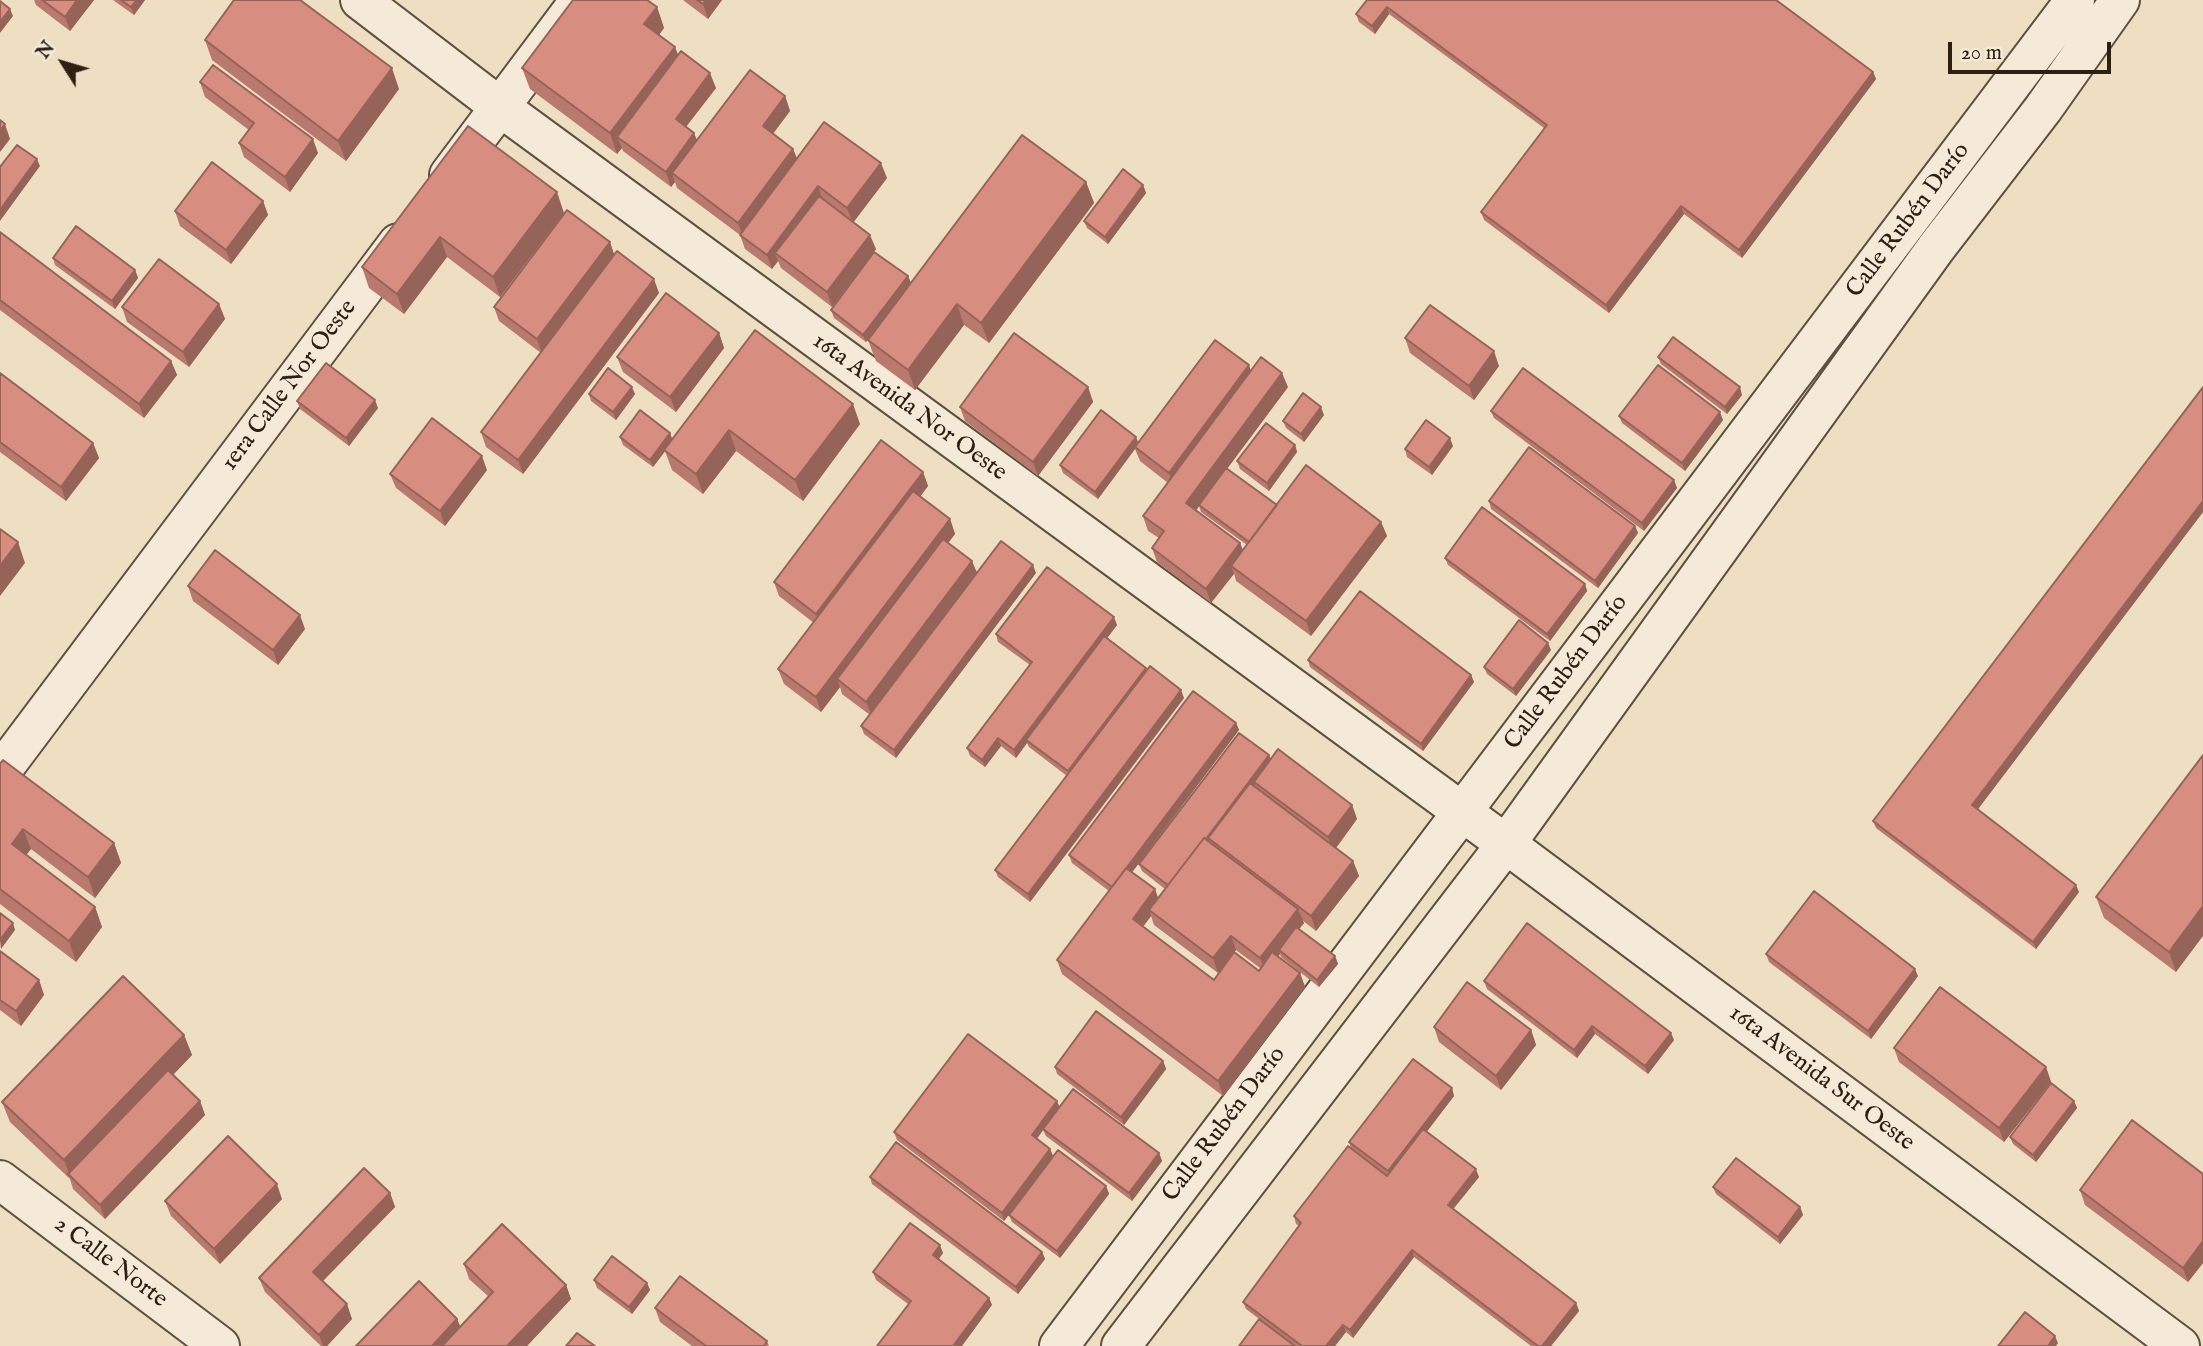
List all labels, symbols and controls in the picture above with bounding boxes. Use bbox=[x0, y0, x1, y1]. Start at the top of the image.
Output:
north arrow bbox=[28, 28, 98, 98]
scale bar bbox=[1951, 28, 2114, 72]
text: N bbox=[32, 37, 61, 64]
text: 20 m bbox=[1961, 40, 2002, 67]
street label: Calle Rubén Darío bbox=[1841, 138, 1977, 304]
street label: 1era Calle Nor Oeste bbox=[216, 295, 364, 477]
street label: 16ta Avenida Nor Oeste bbox=[806, 328, 1012, 488]
street label: Calle Rubén Darío bbox=[1499, 590, 1635, 756]
street label: 16ta Avenida Sur Oeste bbox=[1722, 1000, 1920, 1158]
street label: Calle Rubén Darío bbox=[1157, 1042, 1293, 1208]
street label: 2 Calle Norte bbox=[48, 1211, 172, 1315]

